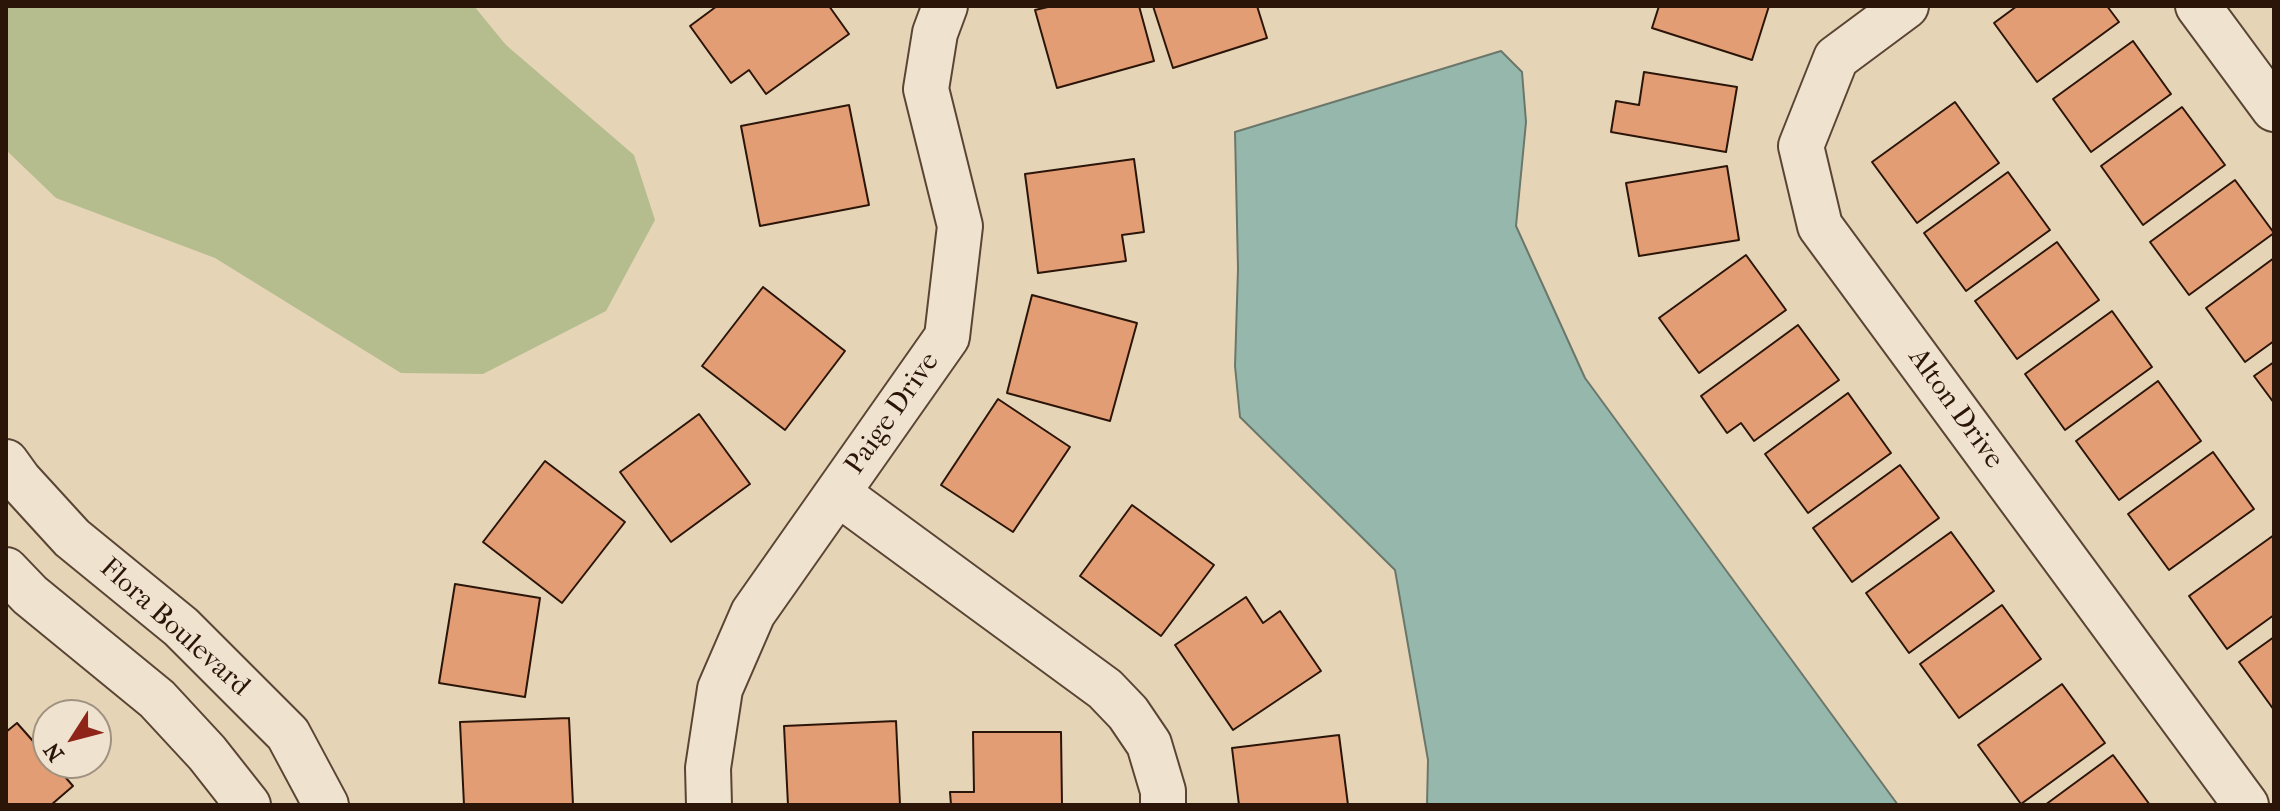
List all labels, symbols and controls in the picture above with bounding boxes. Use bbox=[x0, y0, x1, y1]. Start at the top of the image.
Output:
street label: Alton Drive bbox=[1900, 342, 2010, 476]
street label: Paige Drive bbox=[839, 347, 947, 481]
street label: Flora Boulevard bbox=[92, 552, 256, 704]
north arrow bbox=[32, 699, 112, 779]
text: N bbox=[39, 738, 70, 766]

